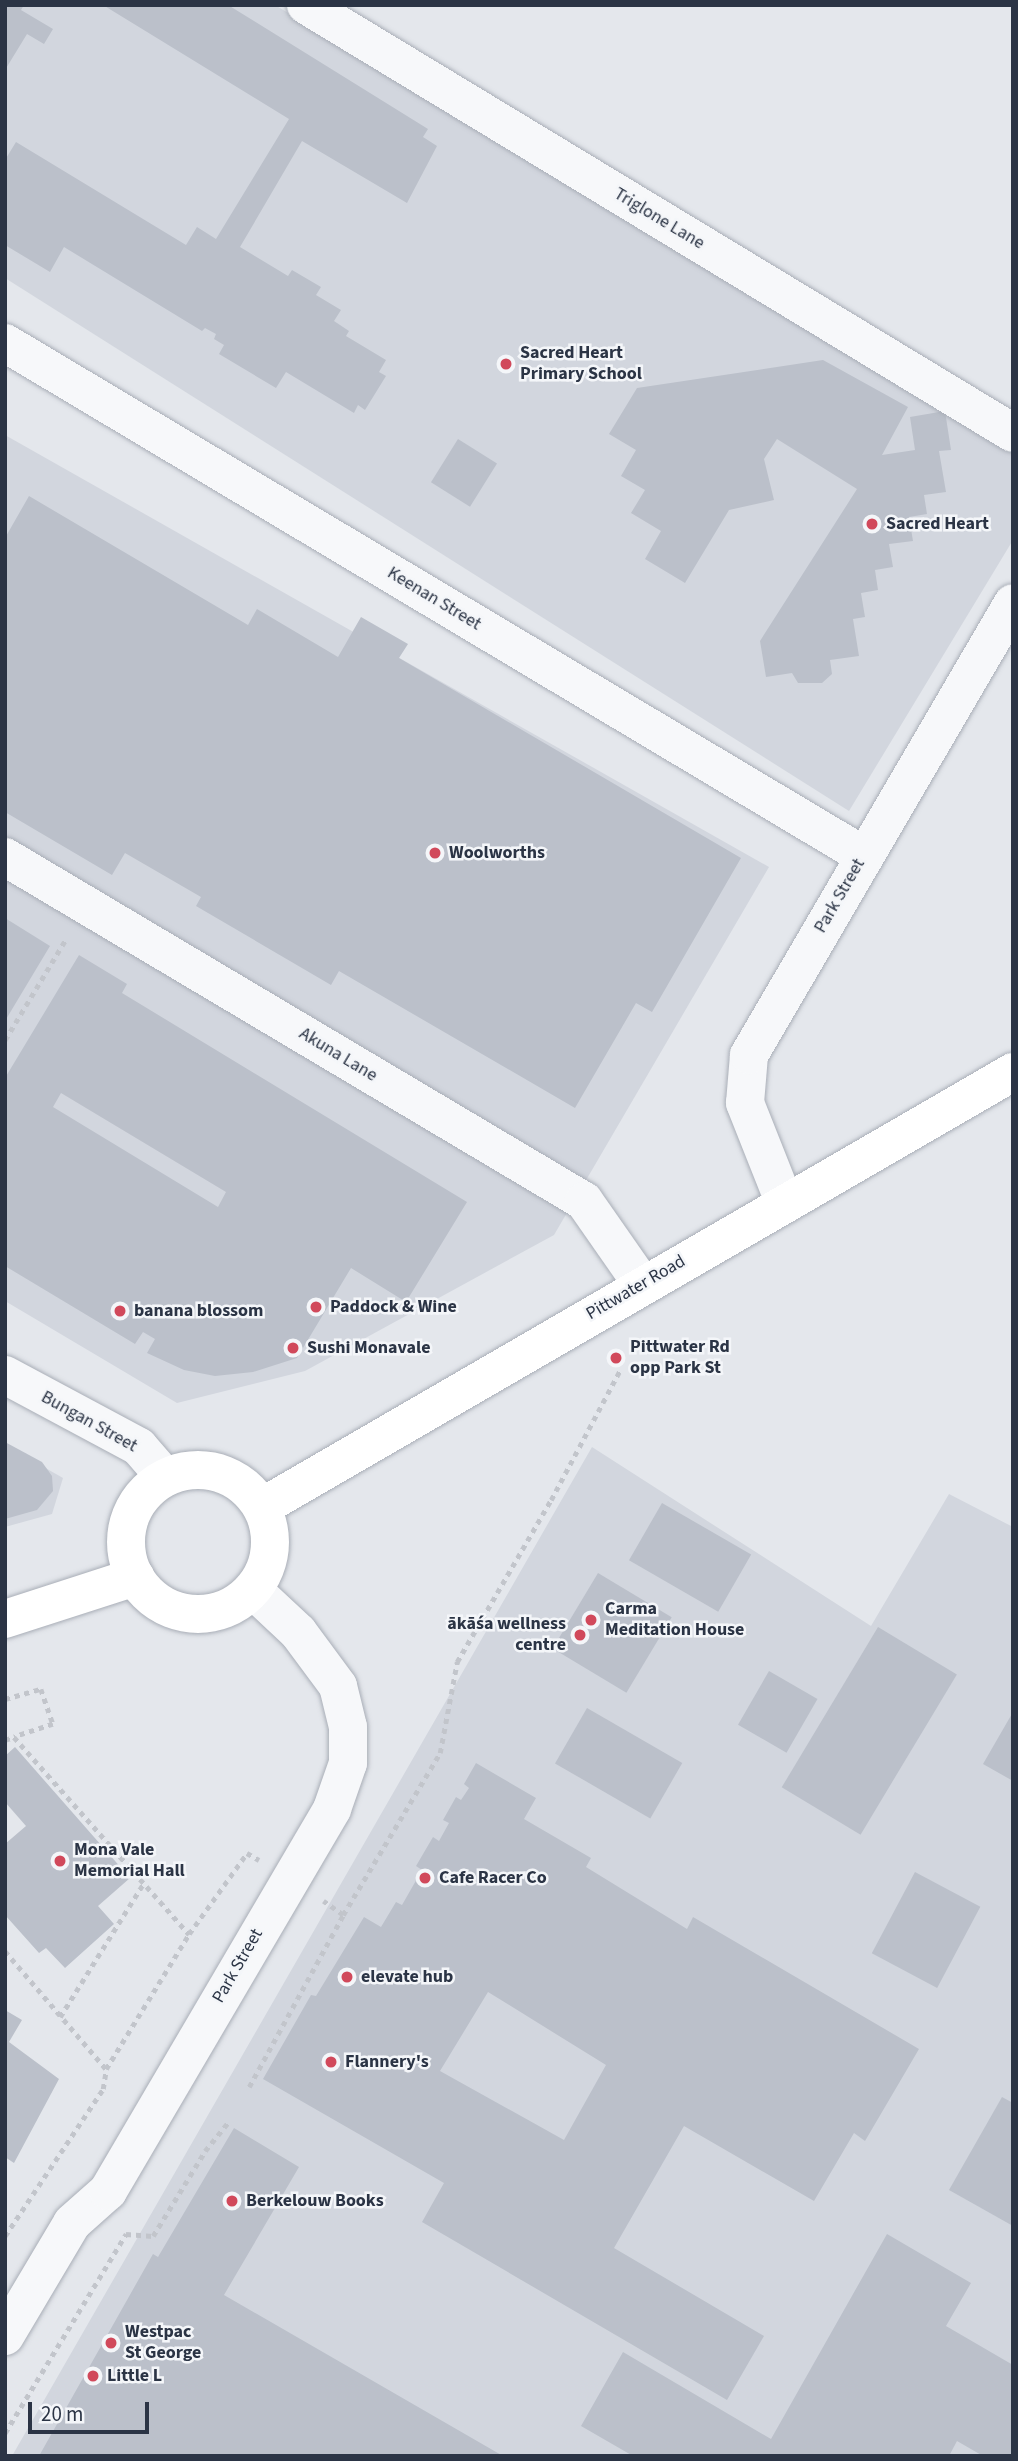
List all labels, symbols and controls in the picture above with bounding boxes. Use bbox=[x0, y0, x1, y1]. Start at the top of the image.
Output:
street label: Triglone Lane bbox=[610, 184, 708, 254]
place label: Sacred Heart Primary School bbox=[520, 343, 642, 386]
marker: Sacred Heart Primary School bbox=[498, 356, 514, 372]
place label: Sacred Heart bbox=[886, 513, 989, 535]
marker: Sacred Heart bbox=[864, 516, 880, 532]
street label: Keenan Street bbox=[383, 563, 485, 635]
place label: Woolworths bbox=[449, 842, 545, 864]
marker: Woolworths bbox=[427, 845, 443, 861]
street label: Park Street bbox=[810, 855, 870, 937]
street label: Akuna Lane bbox=[295, 1023, 381, 1087]
street label: Pittwater Road bbox=[582, 1251, 690, 1325]
place label: Paddock & Wine bbox=[330, 1296, 457, 1318]
marker: Paddock & Wine bbox=[308, 1299, 324, 1315]
place label: banana blossom bbox=[134, 1300, 263, 1322]
marker: banana blossom bbox=[112, 1303, 128, 1319]
place label: Sushi Monavale bbox=[307, 1337, 431, 1359]
place label: Pittwater Rd opp Park St bbox=[630, 1337, 730, 1380]
marker: Sushi Monavale bbox=[285, 1340, 301, 1356]
marker: Pittwater Rd opp Park St bbox=[608, 1350, 624, 1366]
street label: Bungan Street bbox=[37, 1387, 141, 1457]
place label: Carma Meditation House bbox=[605, 1599, 744, 1642]
marker: Carma Meditation House bbox=[583, 1612, 599, 1628]
place label: ākāśa wellness centre bbox=[447, 1614, 566, 1656]
marker: ākāśa wellness centre bbox=[572, 1627, 588, 1643]
place label: Mona Vale Memorial Hall bbox=[74, 1840, 185, 1882]
marker: Mona Vale Memorial Hall bbox=[52, 1853, 68, 1869]
place label: Cafe Racer Co bbox=[439, 1867, 547, 1889]
marker: Cafe Racer Co bbox=[417, 1870, 433, 1886]
street label: Park Street bbox=[208, 1925, 268, 2007]
place label: elevate hub bbox=[361, 1966, 453, 1988]
marker: elevate hub bbox=[339, 1969, 355, 1985]
place label: Flannery's bbox=[345, 2051, 429, 2073]
marker: Flannery's bbox=[323, 2054, 339, 2070]
place label: Berkelouw Books bbox=[246, 2190, 384, 2212]
marker: Berkelouw Books bbox=[224, 2193, 240, 2209]
place label: Westpac St George bbox=[125, 2322, 201, 2364]
marker: Westpac St George bbox=[103, 2335, 119, 2351]
place label: Little L bbox=[107, 2365, 162, 2387]
marker: Little L bbox=[85, 2368, 101, 2384]
scale bar bbox=[32, 2388, 152, 2432]
text: 20 m bbox=[41, 2399, 83, 2429]

